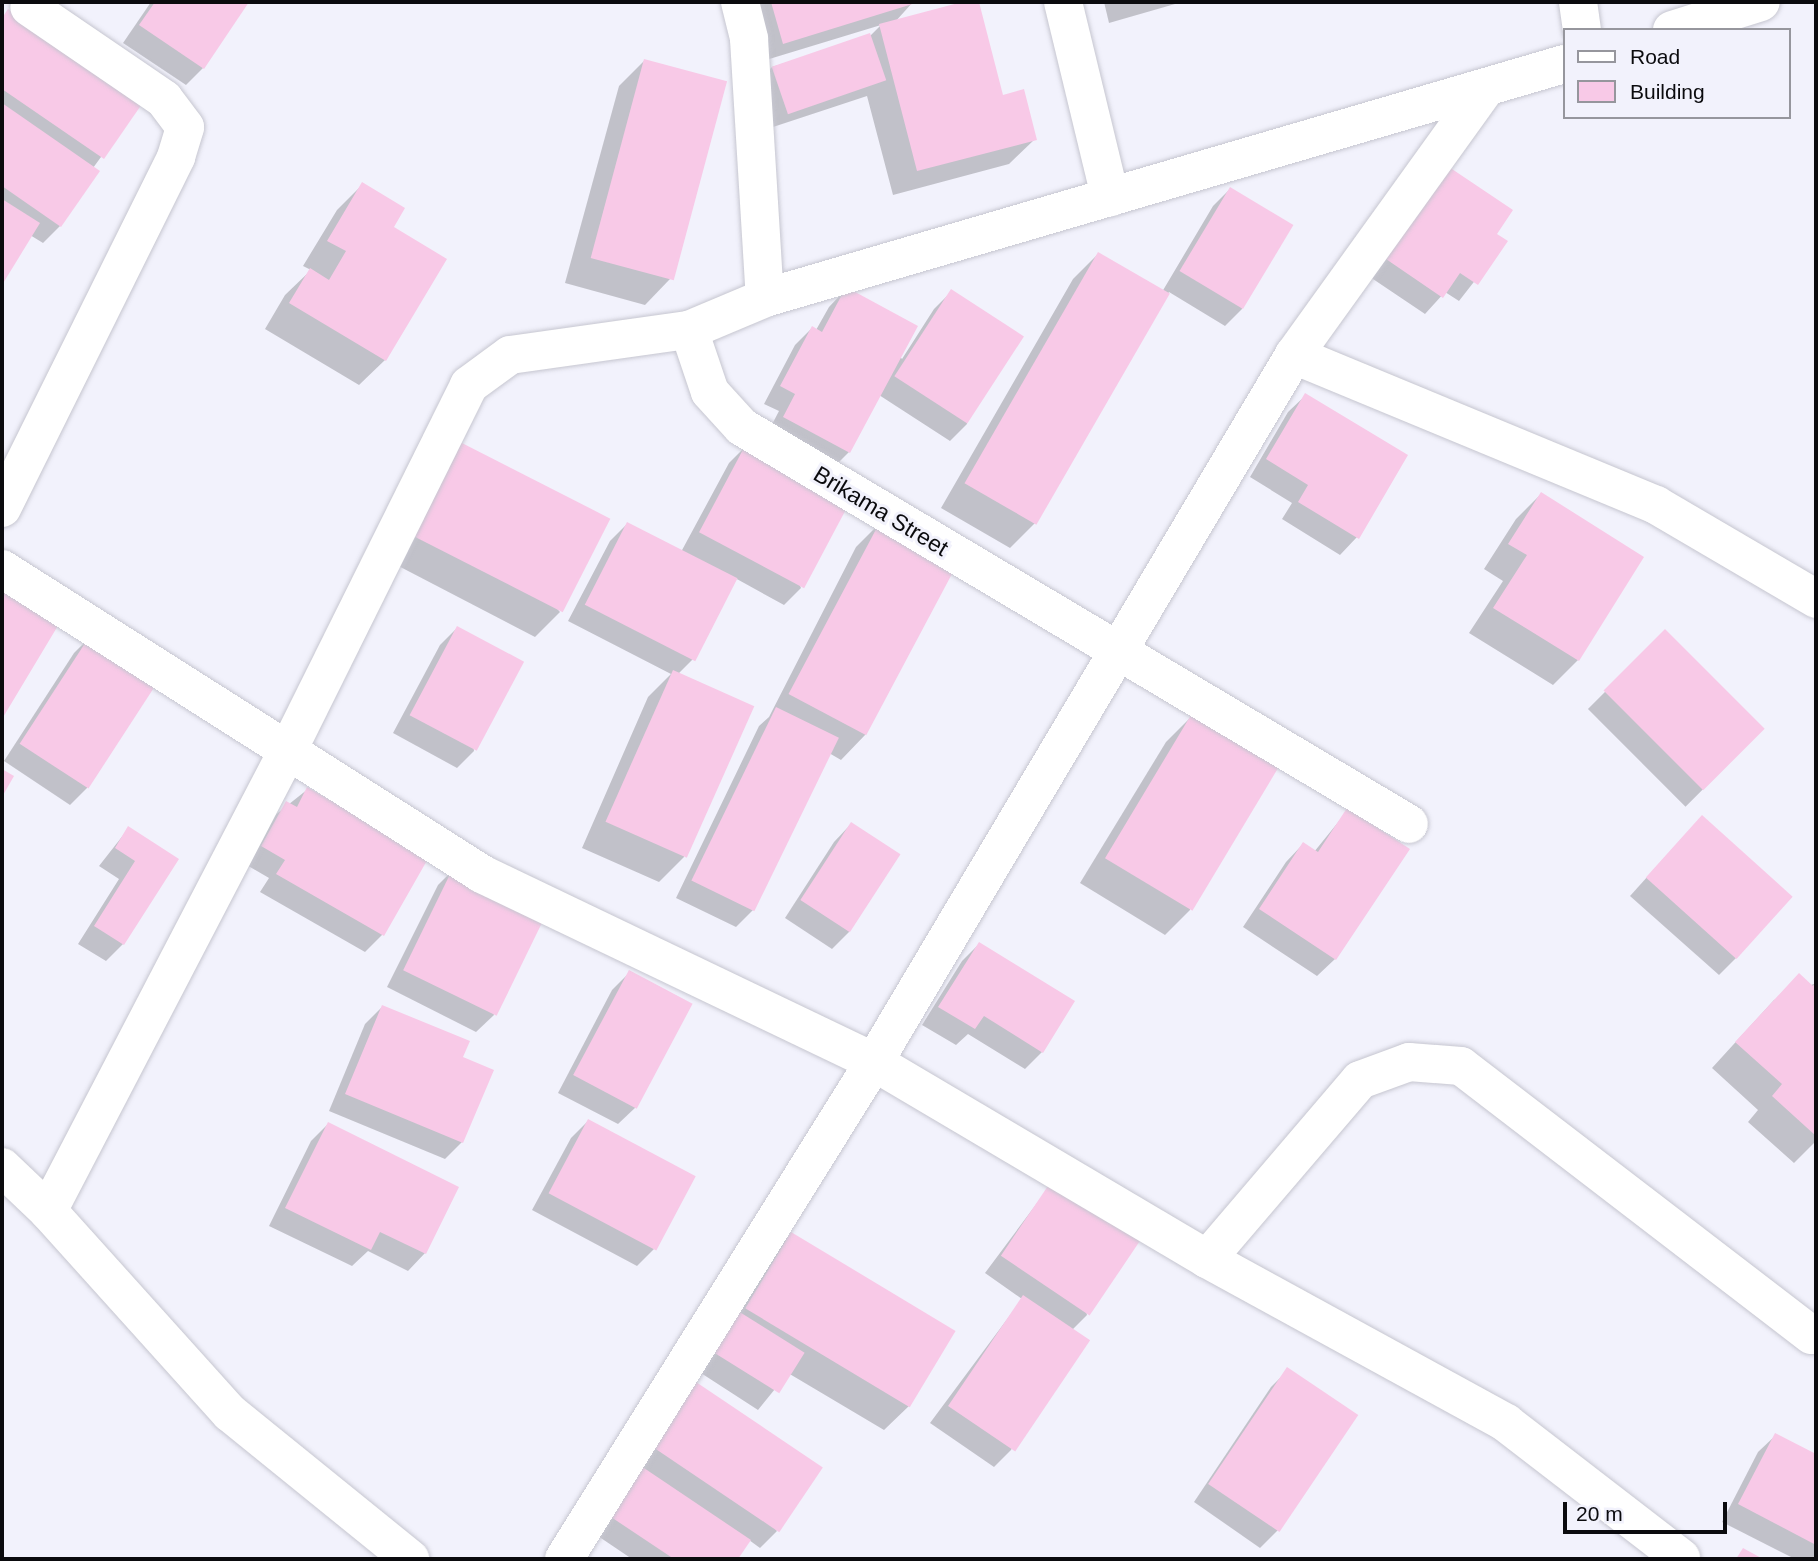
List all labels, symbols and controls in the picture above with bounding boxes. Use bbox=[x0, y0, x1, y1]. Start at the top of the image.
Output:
legend bbox=[1562, 28, 1790, 119]
text: Road bbox=[1630, 45, 1680, 68]
text: Building bbox=[1630, 80, 1705, 103]
street label: Brikama Street bbox=[809, 460, 953, 562]
scale bar bbox=[1566, 1488, 1730, 1532]
text: 20 m bbox=[1576, 1502, 1623, 1525]

